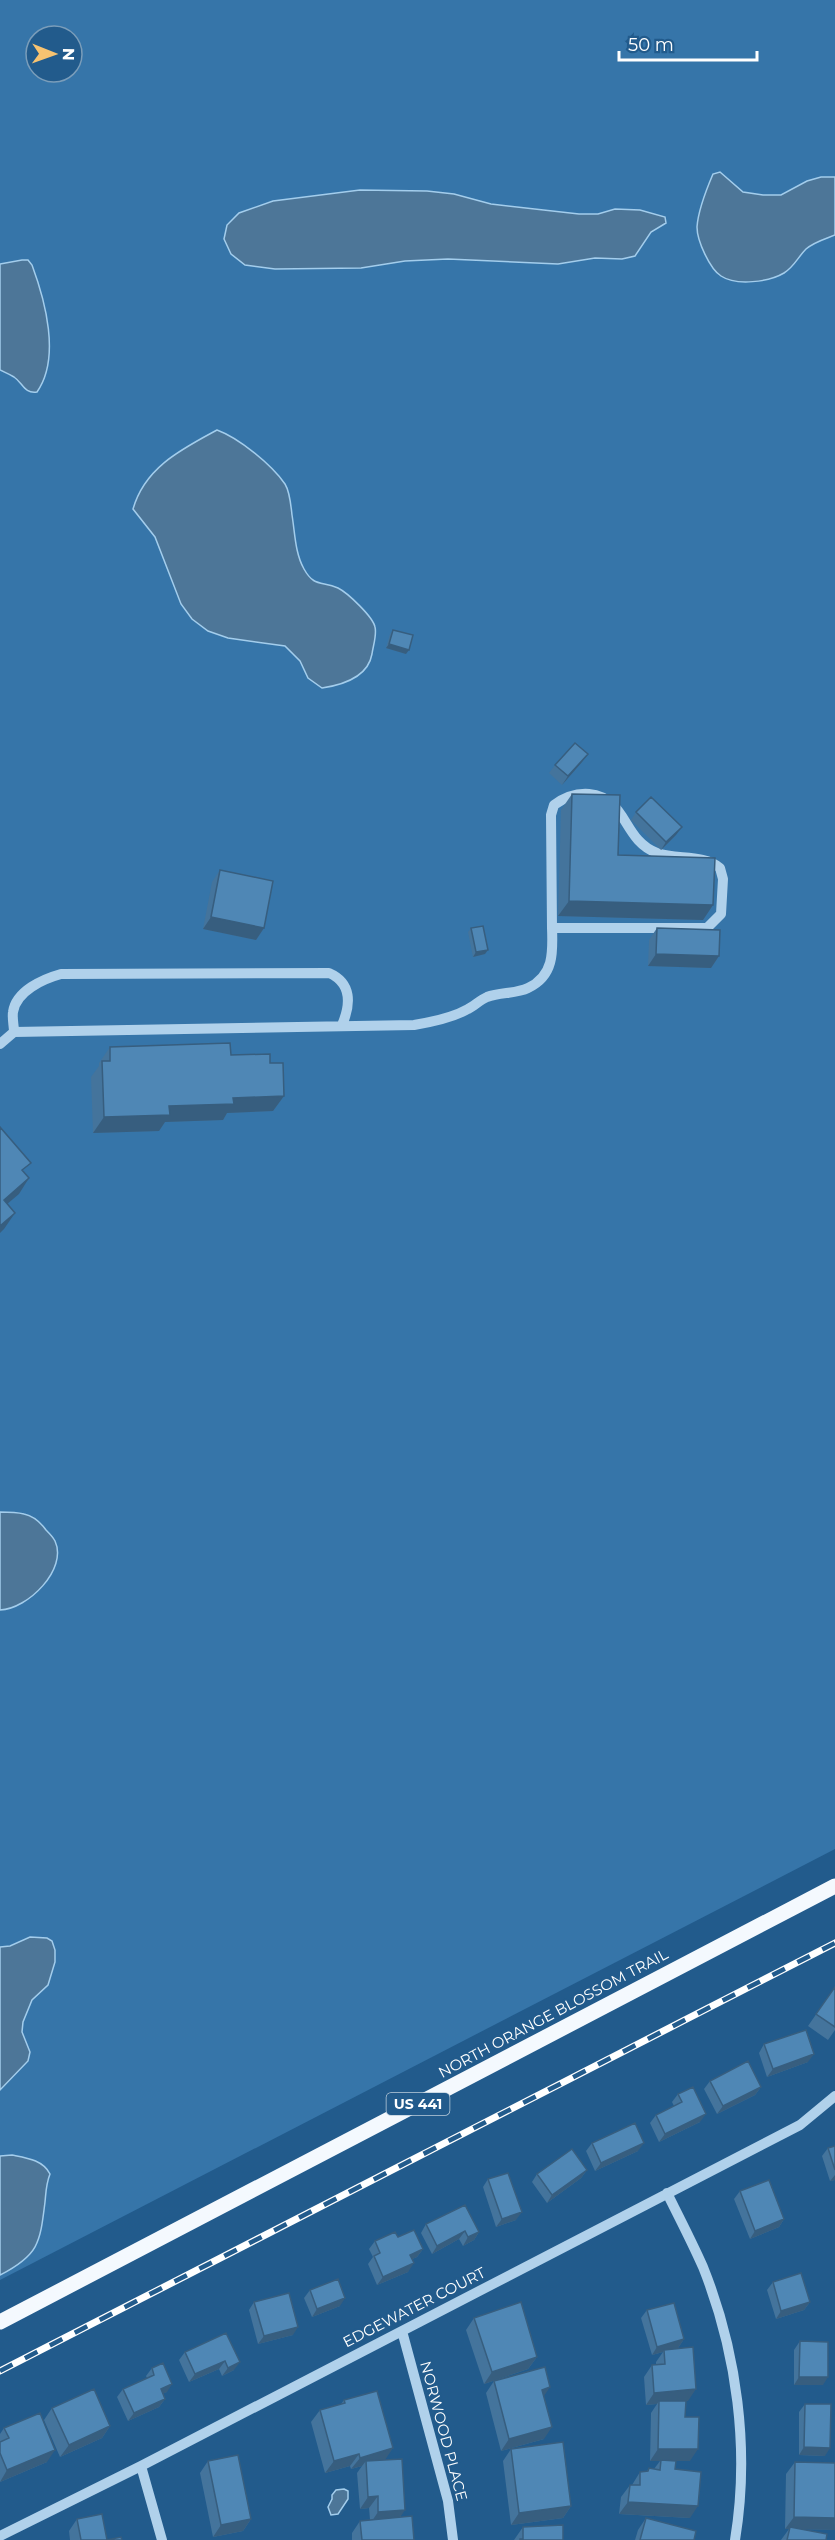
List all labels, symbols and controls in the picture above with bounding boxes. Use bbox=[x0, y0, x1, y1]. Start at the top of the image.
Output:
north arrow bbox=[24, 24, 84, 84]
scale bar bbox=[619, 24, 757, 62]
text: 50 m bbox=[628, 34, 674, 56]
text: N bbox=[59, 48, 78, 61]
street label: NORTH ORANGE BLOSSOM TRAIL bbox=[435, 1944, 671, 2082]
road number: US 441 bbox=[386, 2093, 450, 2115]
street label: EDGEWATER COURT bbox=[339, 2263, 489, 2351]
street label: NORWOOD PLACE bbox=[416, 2359, 472, 2503]

